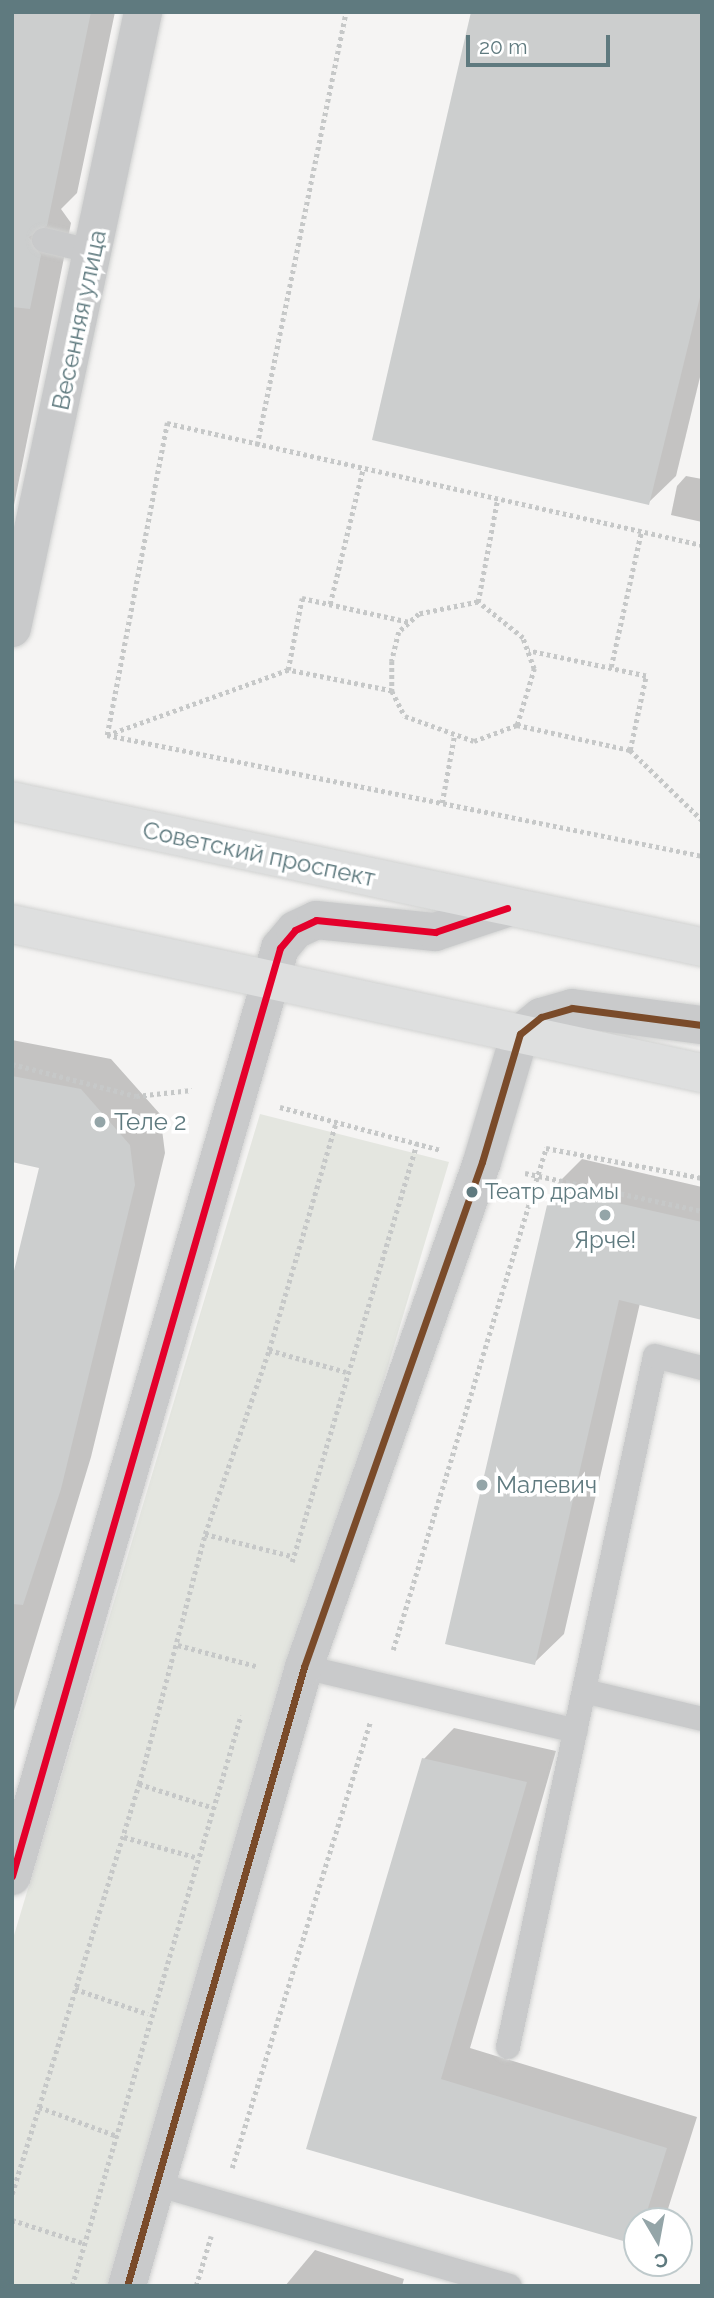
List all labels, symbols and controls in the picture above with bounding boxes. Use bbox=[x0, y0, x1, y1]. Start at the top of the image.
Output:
scale bar bbox=[469, 21, 612, 65]
text: 20 m bbox=[479, 34, 527, 59]
street label: Весенняя улица bbox=[46, 227, 112, 413]
street label: Советский проспект bbox=[140, 815, 378, 893]
place label: Теле 2 bbox=[114, 1108, 186, 1136]
marker: Теле 2 bbox=[92, 1114, 108, 1130]
place label: Театр драмы bbox=[485, 1179, 619, 1205]
marker: Театр драмы bbox=[465, 1185, 479, 1199]
marker: Ярче! bbox=[597, 1207, 613, 1223]
place label: Ярче! bbox=[574, 1226, 636, 1254]
place label: Малевич bbox=[496, 1471, 597, 1499]
marker: Малевич bbox=[474, 1477, 490, 1493]
north arrow bbox=[623, 2207, 693, 2277]
text: С bbox=[653, 2249, 670, 2273]

